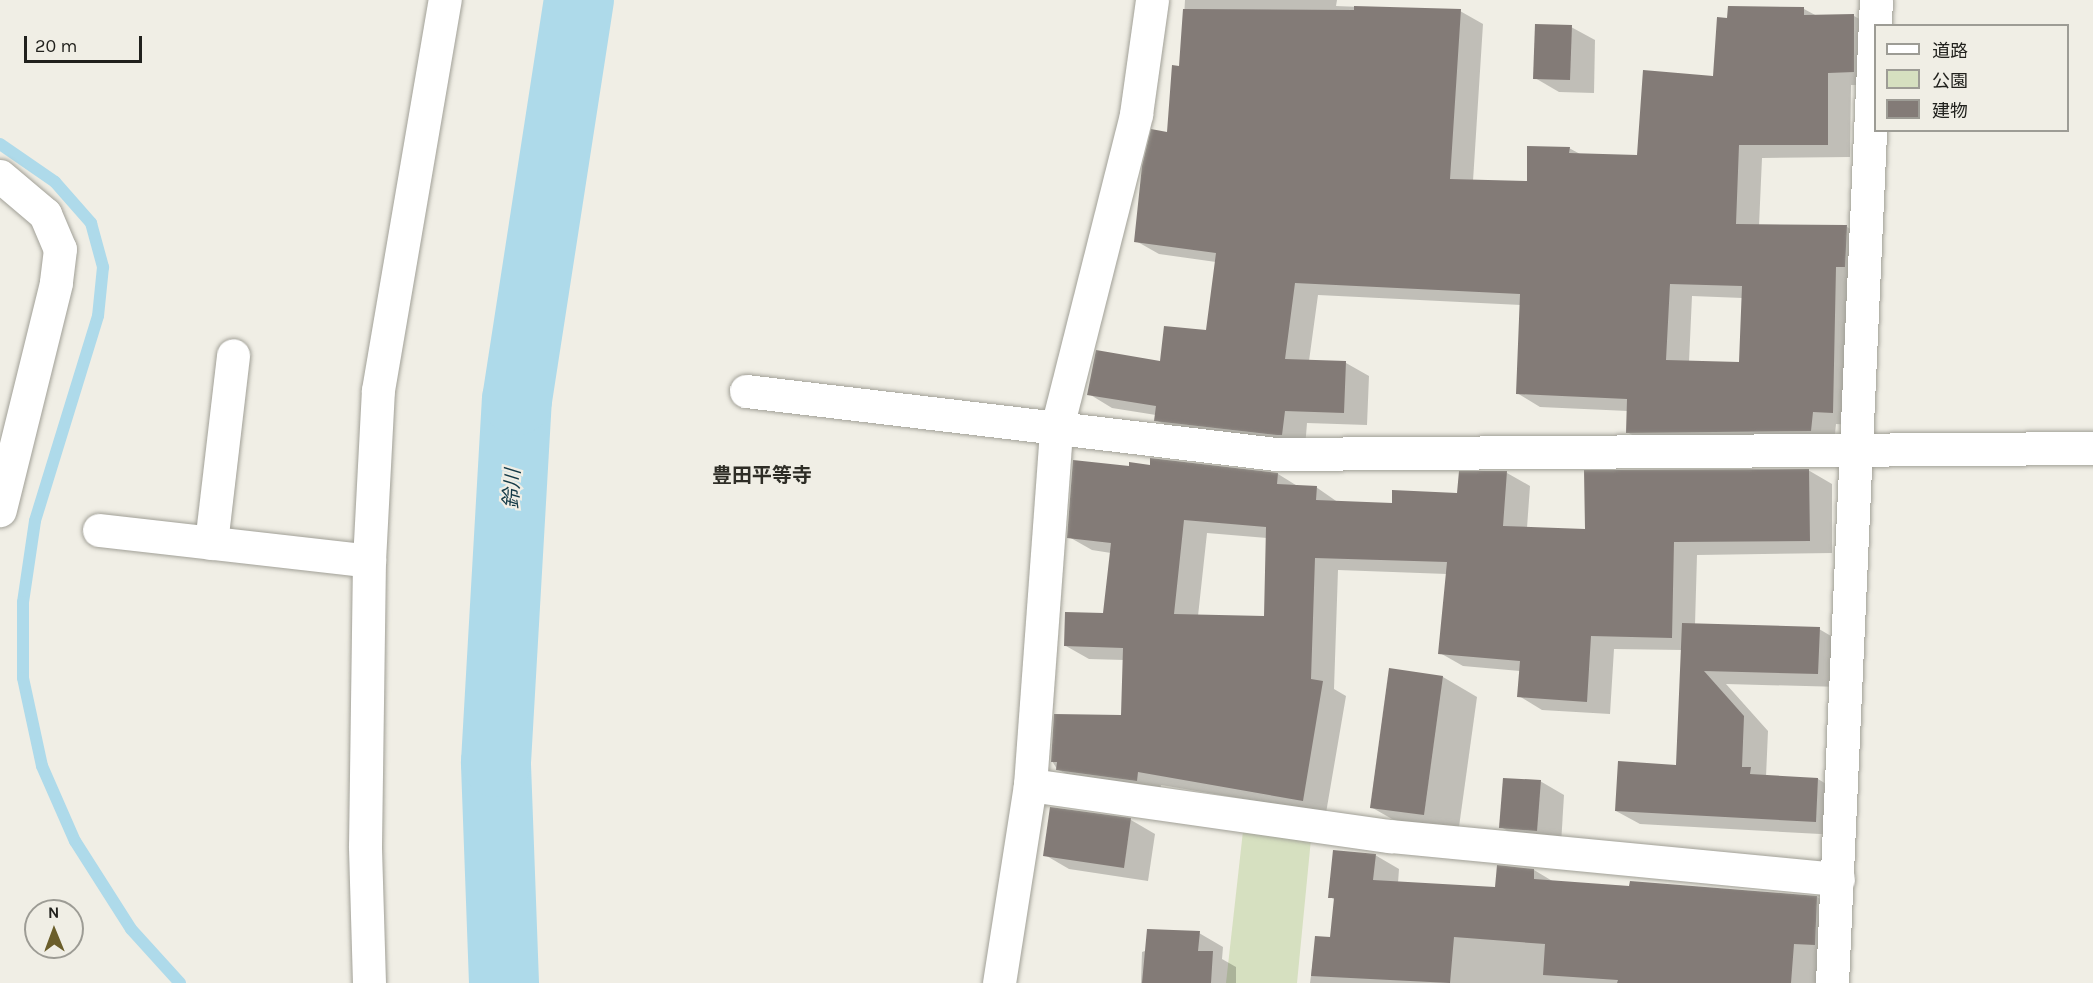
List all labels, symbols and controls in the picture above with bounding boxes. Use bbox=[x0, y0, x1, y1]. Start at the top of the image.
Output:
scale bar bbox=[27, 24, 146, 62]
legend bbox=[1874, 24, 2069, 132]
text: 20 m bbox=[35, 35, 77, 57]
text: 道路 bbox=[1932, 40, 1968, 62]
text: 公園 bbox=[1932, 70, 1968, 92]
text: 建物 bbox=[1932, 100, 1968, 122]
district label: 豊田平等寺 bbox=[712, 463, 812, 487]
water label: 鈴川 bbox=[499, 468, 525, 510]
north arrow bbox=[24, 899, 84, 959]
text: N bbox=[48, 903, 60, 922]

